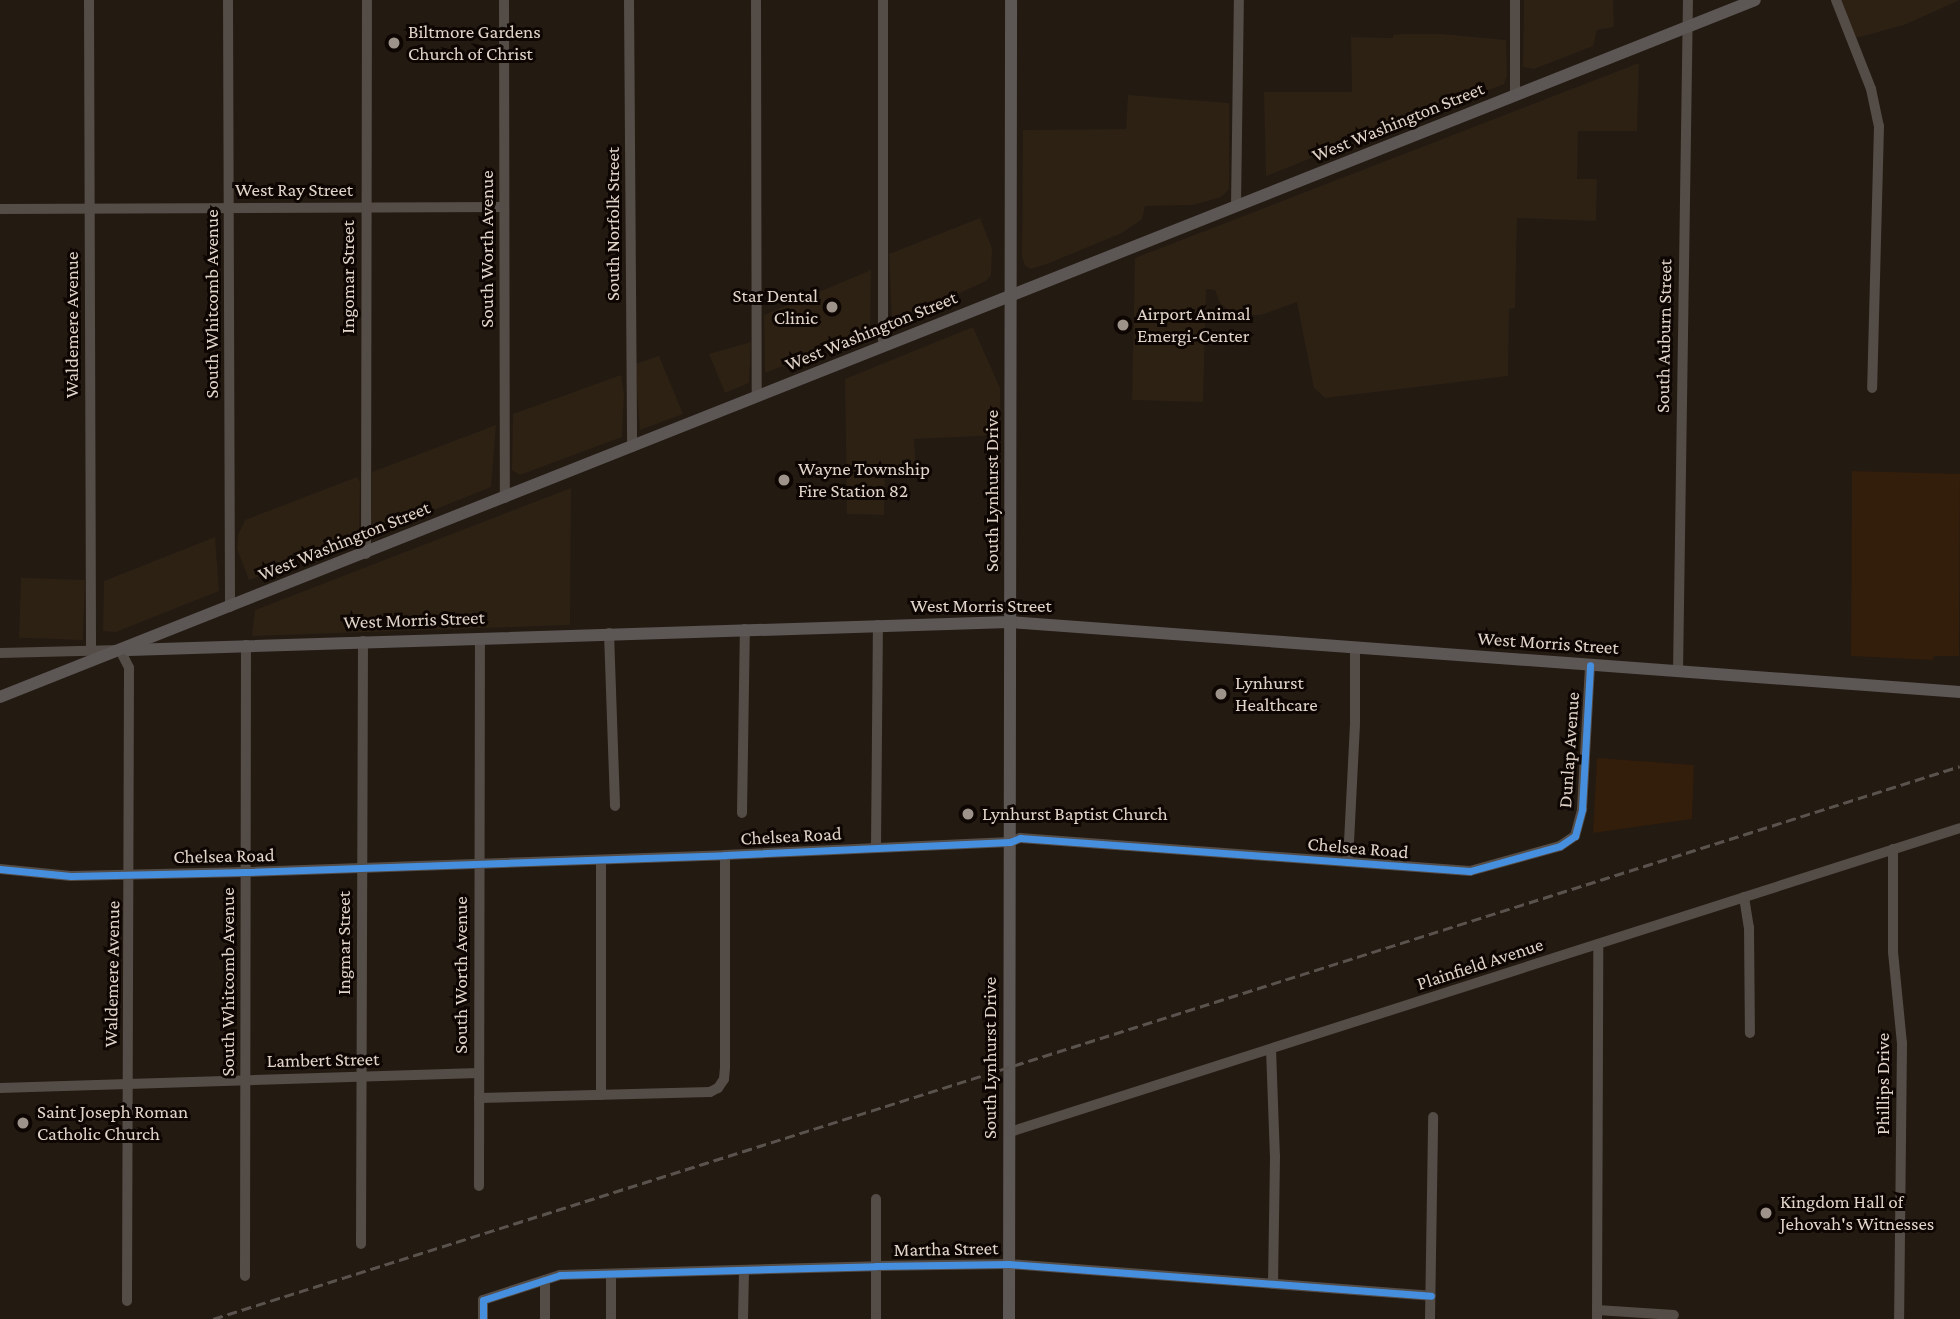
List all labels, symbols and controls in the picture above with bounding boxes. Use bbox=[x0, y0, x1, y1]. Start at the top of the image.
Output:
place label: Biltmore Gardens Church of Christ bbox=[408, 21, 541, 65]
marker: Biltmore Gardens Church of Christ bbox=[386, 35, 402, 51]
street label: West Washington Street bbox=[1309, 77, 1487, 167]
street label: South Norfolk Street bbox=[602, 147, 624, 301]
street label: South Worth Avenue bbox=[476, 170, 498, 328]
street label: West Ray Street bbox=[235, 179, 353, 201]
street label: South Whitcomb Avenue bbox=[201, 209, 223, 399]
street label: Ingomar Street bbox=[337, 220, 359, 334]
street label: Waldemere Avenue bbox=[61, 252, 83, 398]
street label: South Auburn Street bbox=[1651, 259, 1677, 413]
place label: Star Dental Clinic bbox=[733, 285, 818, 329]
street label: West Washington Street bbox=[782, 286, 960, 376]
marker: Star Dental Clinic bbox=[824, 299, 840, 315]
place label: Airport Animal Emergi-Center bbox=[1137, 303, 1251, 347]
marker: Airport Animal Emergi-Center bbox=[1115, 317, 1131, 333]
street label: South Lynhurst Drive bbox=[981, 410, 1003, 572]
place label: Wayne Township Fire Station 82 bbox=[798, 458, 930, 502]
marker: Wayne Township Fire Station 82 bbox=[776, 472, 792, 488]
street label: West Washington Street bbox=[255, 496, 433, 586]
street label: West Morris Street bbox=[910, 595, 1052, 617]
street label: West Morris Street bbox=[343, 606, 485, 634]
street label: West Morris Street bbox=[1477, 627, 1619, 659]
place label: Lynhurst Healthcare bbox=[1235, 672, 1317, 716]
marker: Lynhurst Healthcare bbox=[1213, 686, 1229, 702]
street label: Dunlap Avenue bbox=[1554, 691, 1584, 809]
place label: Lynhurst Baptist Church bbox=[982, 803, 1168, 825]
marker: Lynhurst Baptist Church bbox=[960, 806, 976, 822]
street label: Chelsea Road bbox=[740, 822, 842, 850]
street label: Chelsea Road bbox=[1306, 832, 1410, 864]
street label: Chelsea Road bbox=[173, 844, 275, 868]
street label: South Whitcomb Avenue bbox=[217, 887, 239, 1077]
street label: Ingmar Street bbox=[333, 891, 355, 995]
street label: South Worth Avenue bbox=[450, 896, 472, 1054]
street label: Waldemere Avenue bbox=[99, 901, 125, 1047]
street label: Plainfield Avenue bbox=[1414, 933, 1546, 995]
street label: South Lynhurst Drive bbox=[979, 977, 1001, 1139]
street label: Phillips Drive bbox=[1872, 1033, 1894, 1135]
street label: Lambert Street bbox=[266, 1048, 380, 1072]
place label: Saint Joseph Roman Catholic Church bbox=[37, 1101, 188, 1145]
marker: Saint Joseph Roman Catholic Church bbox=[15, 1115, 31, 1131]
place label: Kingdom Hall of Jehovah's Witnesses bbox=[1780, 1191, 1934, 1235]
marker: Kingdom Hall of Jehovah's Witnesses bbox=[1758, 1205, 1774, 1221]
street label: Martha Street bbox=[893, 1237, 999, 1261]

